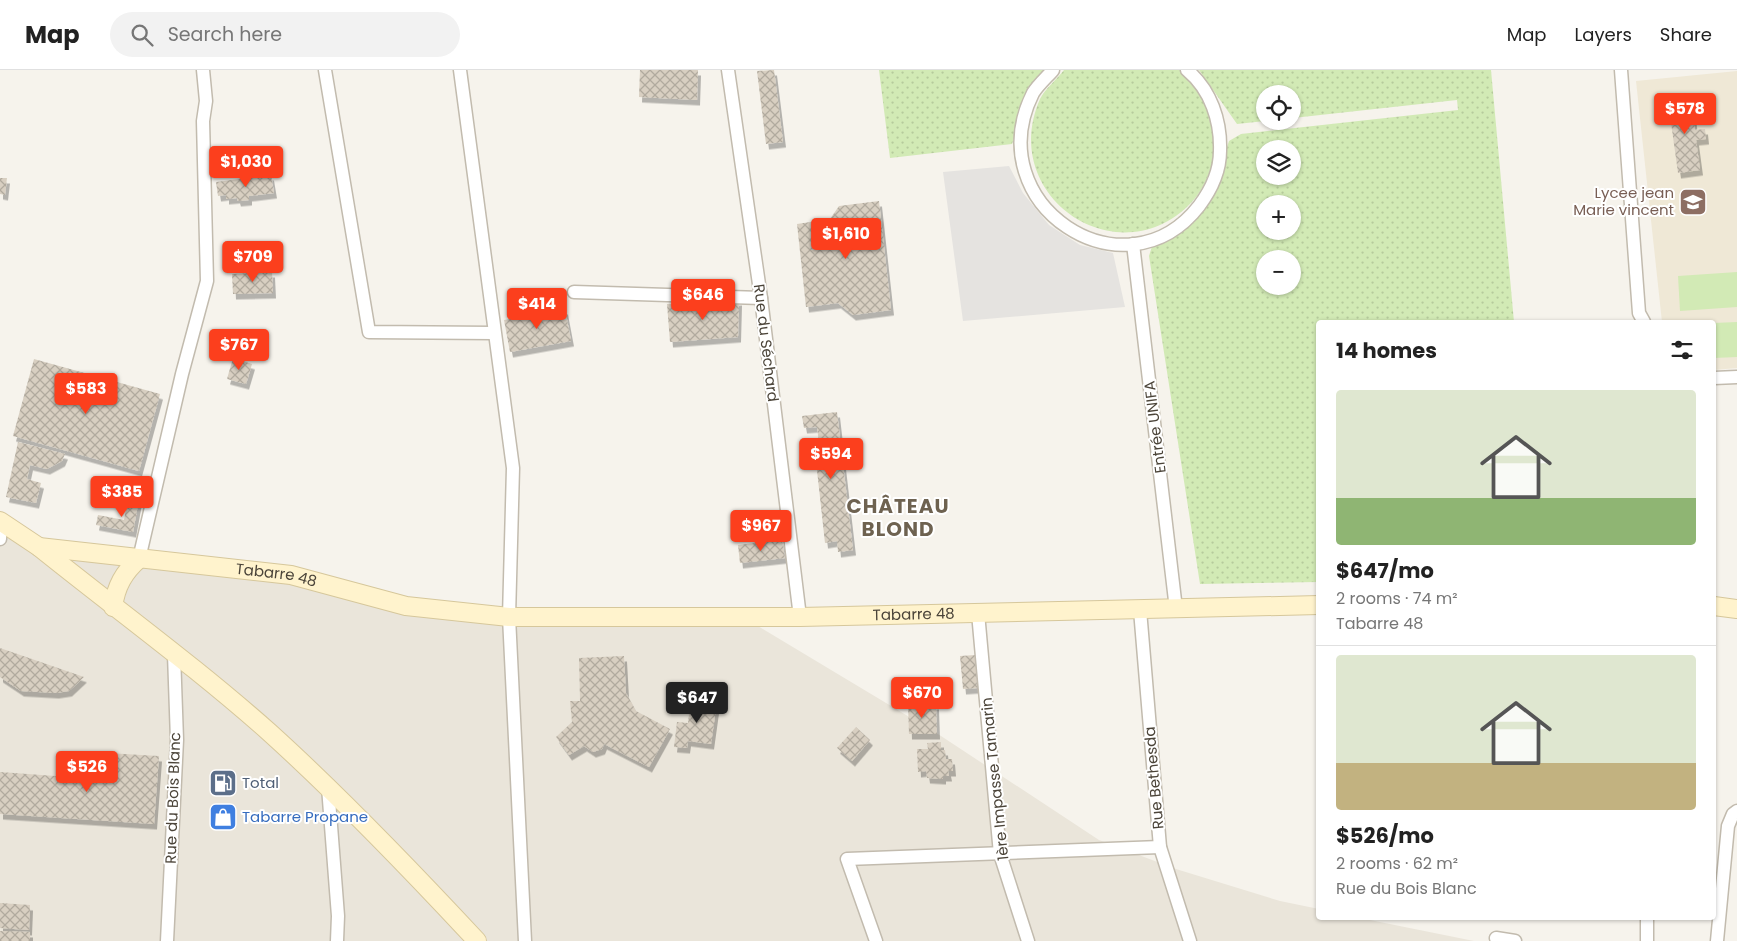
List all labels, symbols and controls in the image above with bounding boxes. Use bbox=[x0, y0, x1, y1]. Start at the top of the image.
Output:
search box bbox=[110, 12, 460, 57]
text: Map bbox=[25, 18, 80, 51]
icon: search bbox=[128, 21, 156, 49]
text: Search here bbox=[168, 21, 282, 48]
text: Map bbox=[1507, 22, 1547, 47]
text: Layers bbox=[1575, 22, 1632, 47]
text: Share bbox=[1660, 22, 1712, 47]
map controls bbox=[1256, 85, 1301, 295]
button: locate bbox=[1256, 85, 1301, 130]
pin: $578 bbox=[1655, 92, 1715, 135]
text: $578 bbox=[1665, 97, 1705, 120]
button: layers bbox=[1256, 140, 1301, 185]
pin: $1,030 bbox=[205, 146, 287, 188]
text: $1,030 bbox=[220, 150, 272, 173]
place label: Lycee jean Marie vincent bbox=[1573, 182, 1674, 220]
school or university icon: Lycee jean Marie vincent bbox=[1678, 187, 1708, 217]
button: + bbox=[1256, 195, 1301, 240]
pin: $1,610 bbox=[805, 218, 887, 260]
text: $1,610 bbox=[822, 222, 870, 245]
pin: $709 bbox=[223, 240, 283, 283]
text: $709 bbox=[233, 245, 273, 268]
button: − bbox=[1256, 250, 1301, 295]
pin: $646 bbox=[673, 278, 733, 321]
text: $646 bbox=[682, 283, 724, 306]
street label: Rue du Séchard bbox=[749, 283, 784, 403]
pin: $414 bbox=[507, 288, 567, 330]
text: $414 bbox=[518, 292, 556, 315]
pin: $767 bbox=[209, 328, 269, 371]
text: $767 bbox=[220, 333, 258, 356]
text: 14 homes bbox=[1336, 336, 1437, 365]
icon: filters bbox=[1668, 336, 1696, 364]
pin: $583 bbox=[56, 372, 116, 415]
text: $583 bbox=[66, 377, 106, 400]
street label: Entrée UNIFA bbox=[1138, 380, 1171, 474]
icon: home bbox=[1471, 422, 1561, 512]
pin: $594 bbox=[801, 438, 861, 480]
text: $594 bbox=[810, 442, 852, 465]
pin: $385 bbox=[92, 476, 152, 518]
text: $385 bbox=[102, 480, 142, 503]
district label: CHÂTEAU BLOND bbox=[846, 492, 950, 543]
pin: $967 bbox=[731, 510, 791, 552]
text: $967 bbox=[741, 514, 781, 537]
text: $647/mo bbox=[1336, 556, 1434, 585]
street label: Tabarre 48 bbox=[235, 558, 319, 592]
text: 2 rooms · 74 m² bbox=[1336, 587, 1458, 610]
street label: Tabarre 48 bbox=[872, 602, 955, 625]
text: Tabarre 48 bbox=[1336, 612, 1423, 635]
pin: $670 bbox=[892, 676, 952, 719]
text: $670 bbox=[902, 681, 942, 704]
pin: $647 bbox=[667, 682, 727, 724]
text: $647 bbox=[677, 686, 717, 709]
icon: home bbox=[1471, 688, 1561, 778]
street label: 1ère Impasse Tamarin bbox=[975, 696, 1014, 862]
street label: Rue Bethesda bbox=[1139, 726, 1168, 830]
street label: Rue du Bois Blanc bbox=[160, 732, 185, 864]
pin: $526 bbox=[57, 750, 117, 793]
text: $526 bbox=[67, 755, 107, 778]
fuel station icon: Total bbox=[208, 768, 238, 798]
place label: Total bbox=[242, 772, 279, 793]
shop icon: Tabarre Propane bbox=[208, 802, 238, 832]
place label: Tabarre Propane bbox=[242, 806, 368, 827]
text: $526/mo bbox=[1336, 821, 1434, 850]
text: 2 rooms · 62 m² bbox=[1336, 852, 1458, 875]
text: Rue du Bois Blanc bbox=[1336, 877, 1477, 900]

